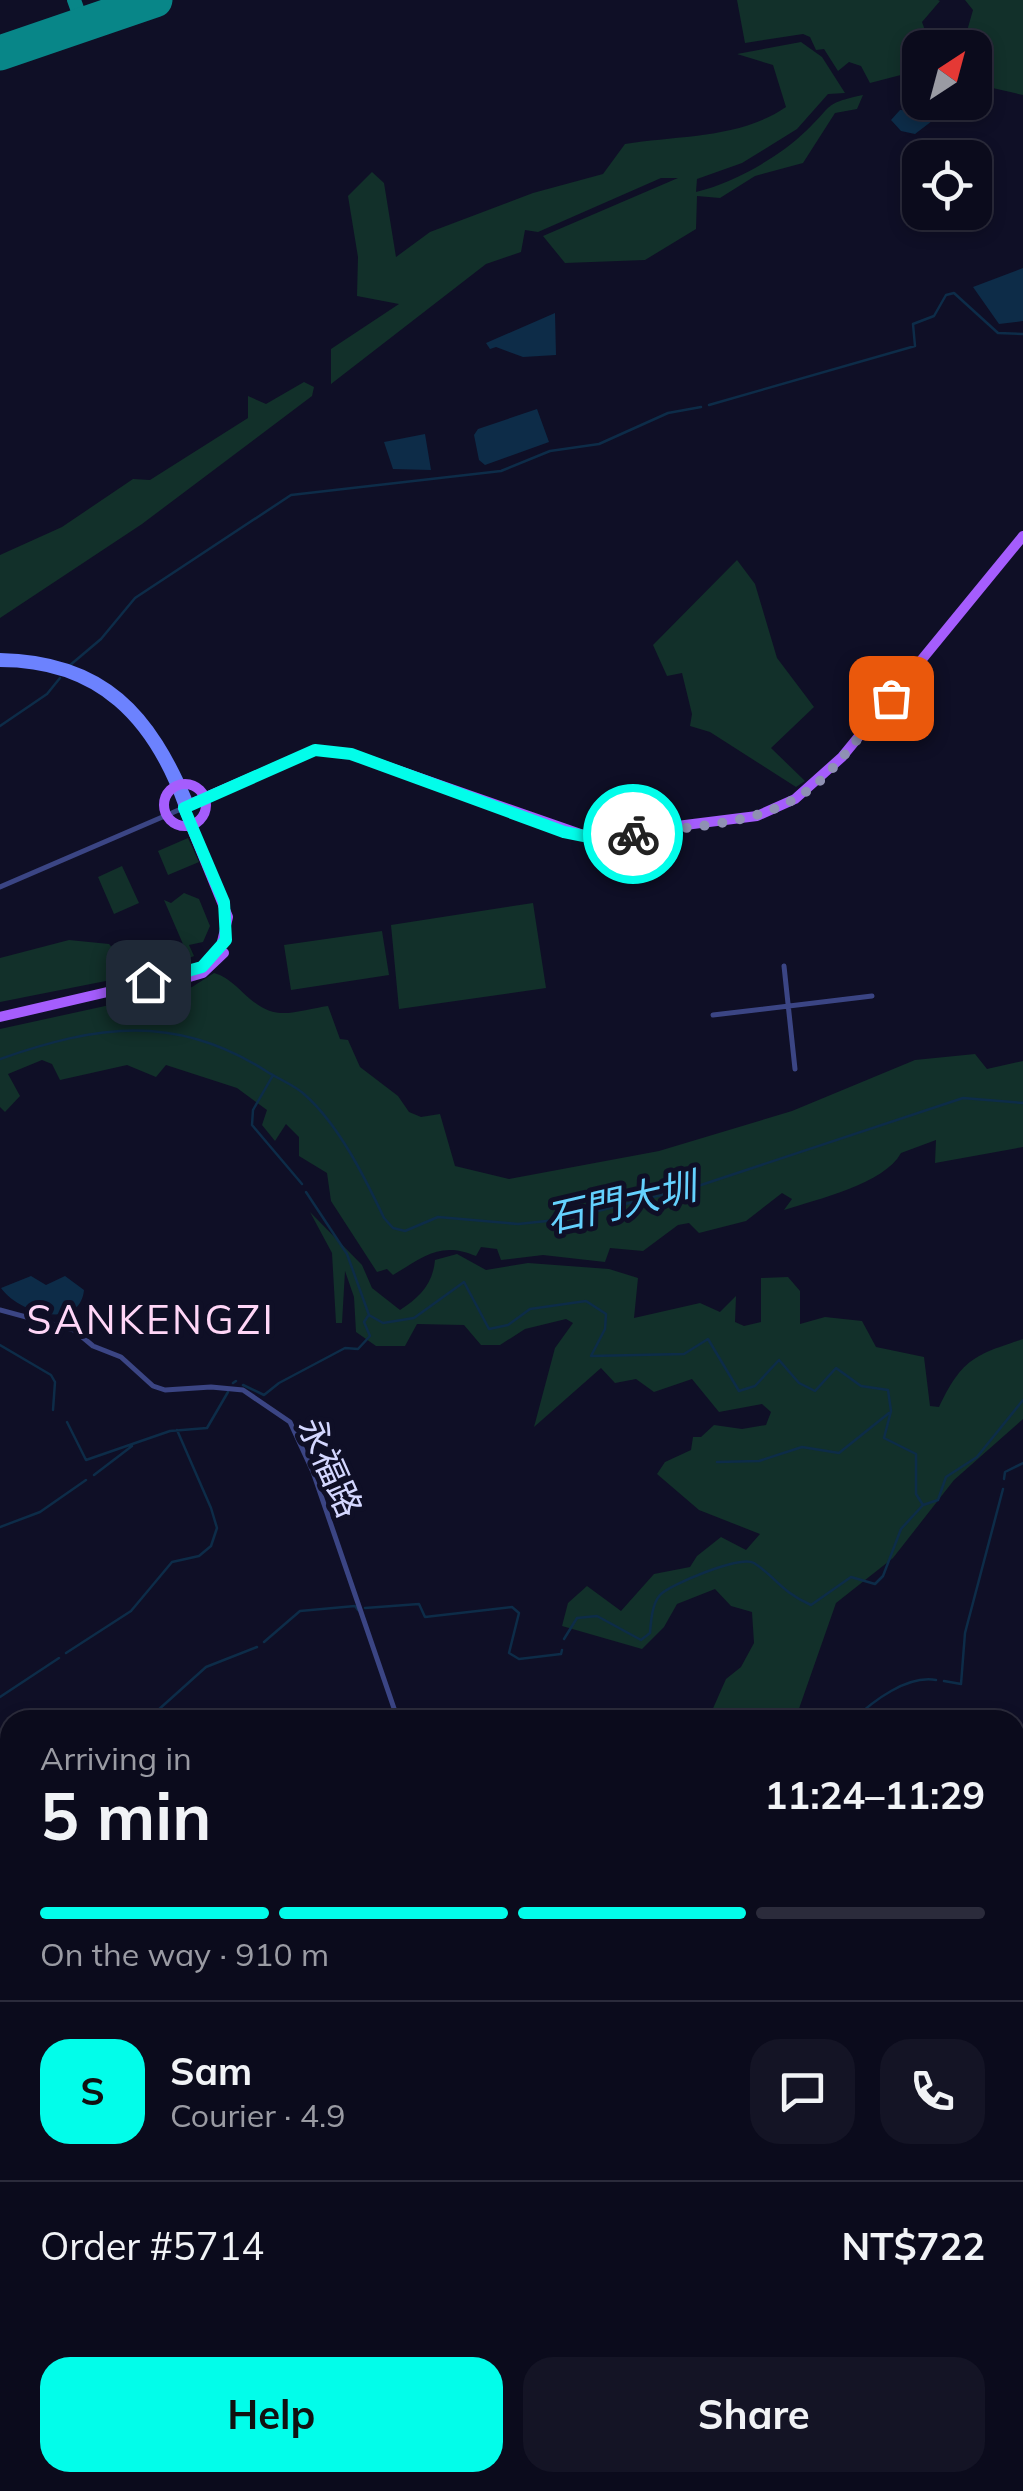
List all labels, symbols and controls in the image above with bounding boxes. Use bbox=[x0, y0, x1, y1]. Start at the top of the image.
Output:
north arrow bbox=[902, 30, 992, 120]
map controls bbox=[902, 30, 992, 230]
button: locate bbox=[902, 140, 992, 230]
pin bbox=[849, 656, 934, 741]
icon: bag bbox=[864, 671, 919, 726]
courier bbox=[583, 784, 683, 884]
icon: bike bbox=[606, 807, 661, 862]
pin bbox=[106, 940, 191, 1025]
icon: home bbox=[121, 955, 176, 1010]
water label: 石門大圳 bbox=[542, 1160, 705, 1242]
district label: SANKENGZI bbox=[27, 1294, 275, 1344]
street label: 永福路 bbox=[290, 1410, 372, 1524]
text: Arriving in bbox=[40, 1738, 192, 1778]
text: 11:24–11:29 bbox=[765, 1771, 985, 1819]
text: 5 min bbox=[40, 1775, 211, 1856]
text: On the way · 910 m bbox=[40, 1934, 329, 1974]
button: chat bbox=[750, 2039, 855, 2144]
button: phone bbox=[880, 2039, 985, 2144]
text: Sam bbox=[170, 2047, 252, 2095]
text: S bbox=[80, 2067, 105, 2115]
text: Courier · 4.9 bbox=[170, 2095, 346, 2135]
text: Order #5714 bbox=[40, 2222, 264, 2270]
text: NT$722 bbox=[842, 2222, 985, 2270]
button: Help bbox=[40, 2357, 503, 2472]
button: Share bbox=[523, 2357, 985, 2472]

